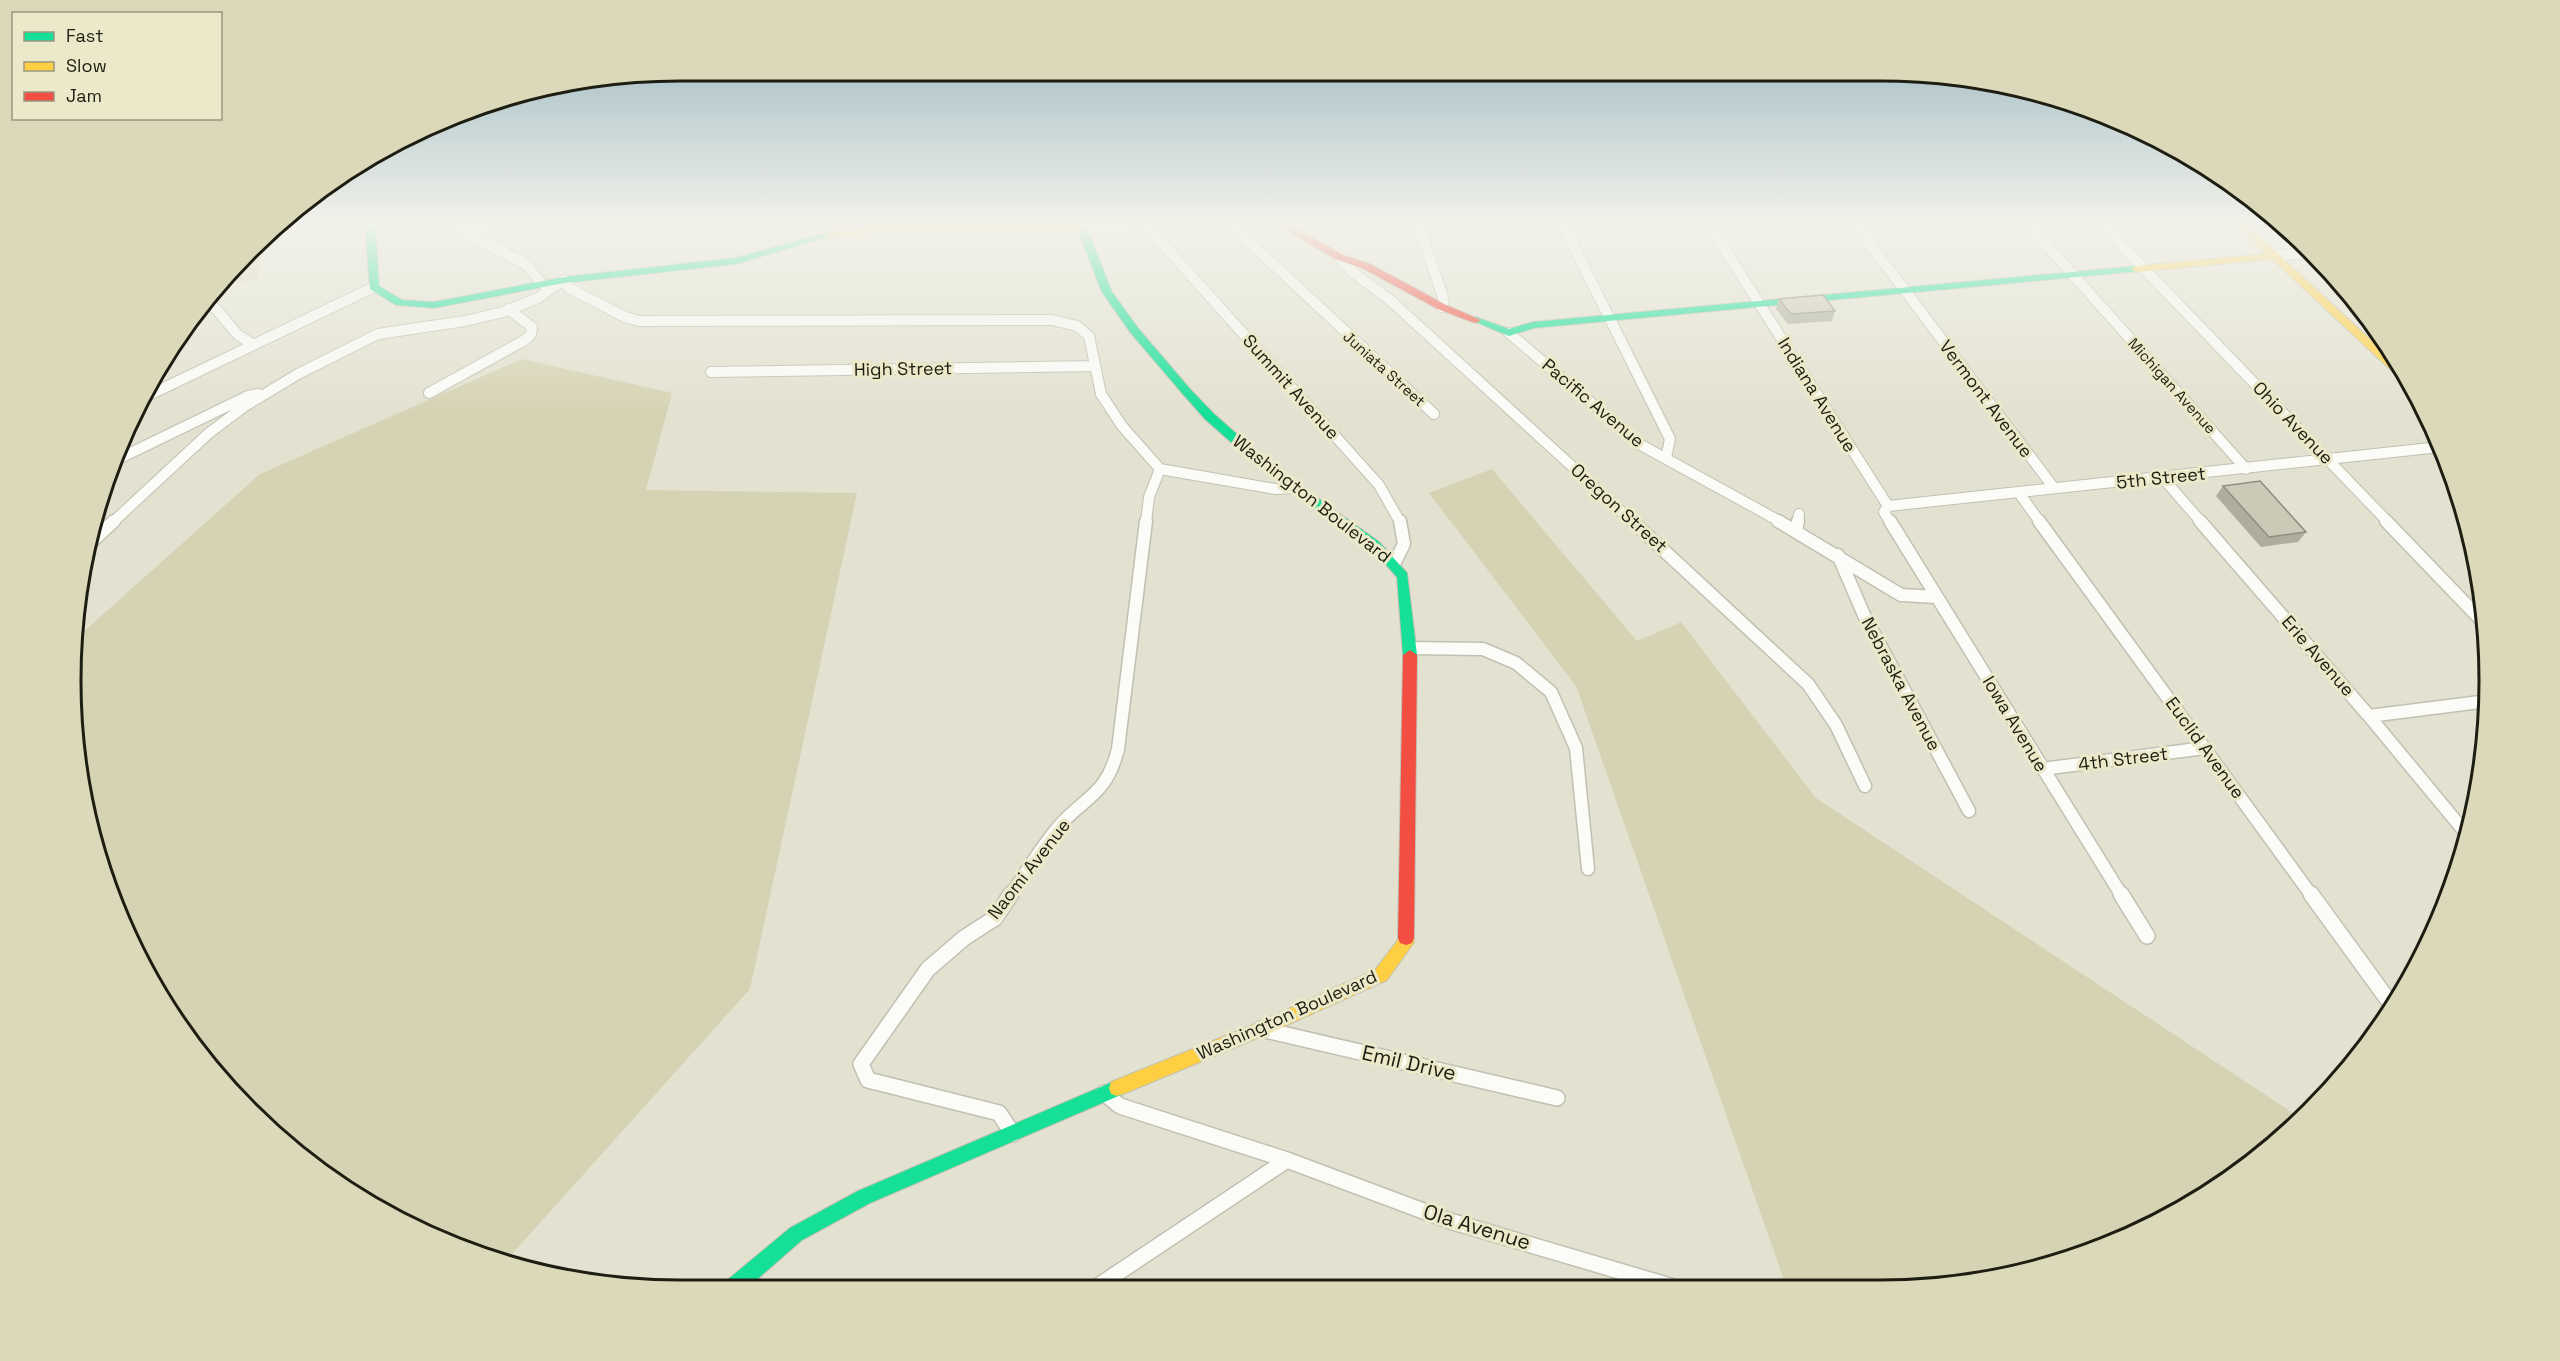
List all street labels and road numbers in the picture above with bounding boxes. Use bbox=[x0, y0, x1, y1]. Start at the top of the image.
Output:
street label: Juniata Street bbox=[1339, 327, 1429, 411]
street label: Summit Avenue bbox=[1238, 329, 1345, 444]
street label: Indiana Avenue bbox=[1773, 333, 1862, 456]
street label: Michigan Avenue bbox=[2124, 334, 2221, 438]
street label: Vermont Avenue bbox=[1935, 335, 2038, 462]
street label: Pacific Avenue bbox=[1537, 353, 1649, 452]
street label: High Street bbox=[854, 356, 952, 381]
street label: Ohio Avenue bbox=[2248, 376, 2339, 469]
street label: Washington Boulevard bbox=[1229, 430, 1396, 568]
street label: Oregon Street bbox=[1566, 458, 1673, 557]
street label: 5th Street bbox=[2115, 461, 2207, 494]
street label: Erie Avenue bbox=[2277, 610, 2360, 701]
street label: Nebraska Avenue bbox=[1856, 613, 1946, 755]
street label: Iowa Avenue bbox=[1978, 672, 2053, 776]
street label: Euclid Avenue bbox=[2161, 692, 2250, 803]
street label: 4th Street bbox=[2077, 742, 2169, 775]
street label: Naomi Avenue bbox=[982, 814, 1075, 923]
street label: Washington Boulevard bbox=[1193, 964, 1380, 1065]
street label: Emil Drive bbox=[1359, 1039, 1459, 1086]
street label: Ola Avenue bbox=[1420, 1197, 1534, 1256]

